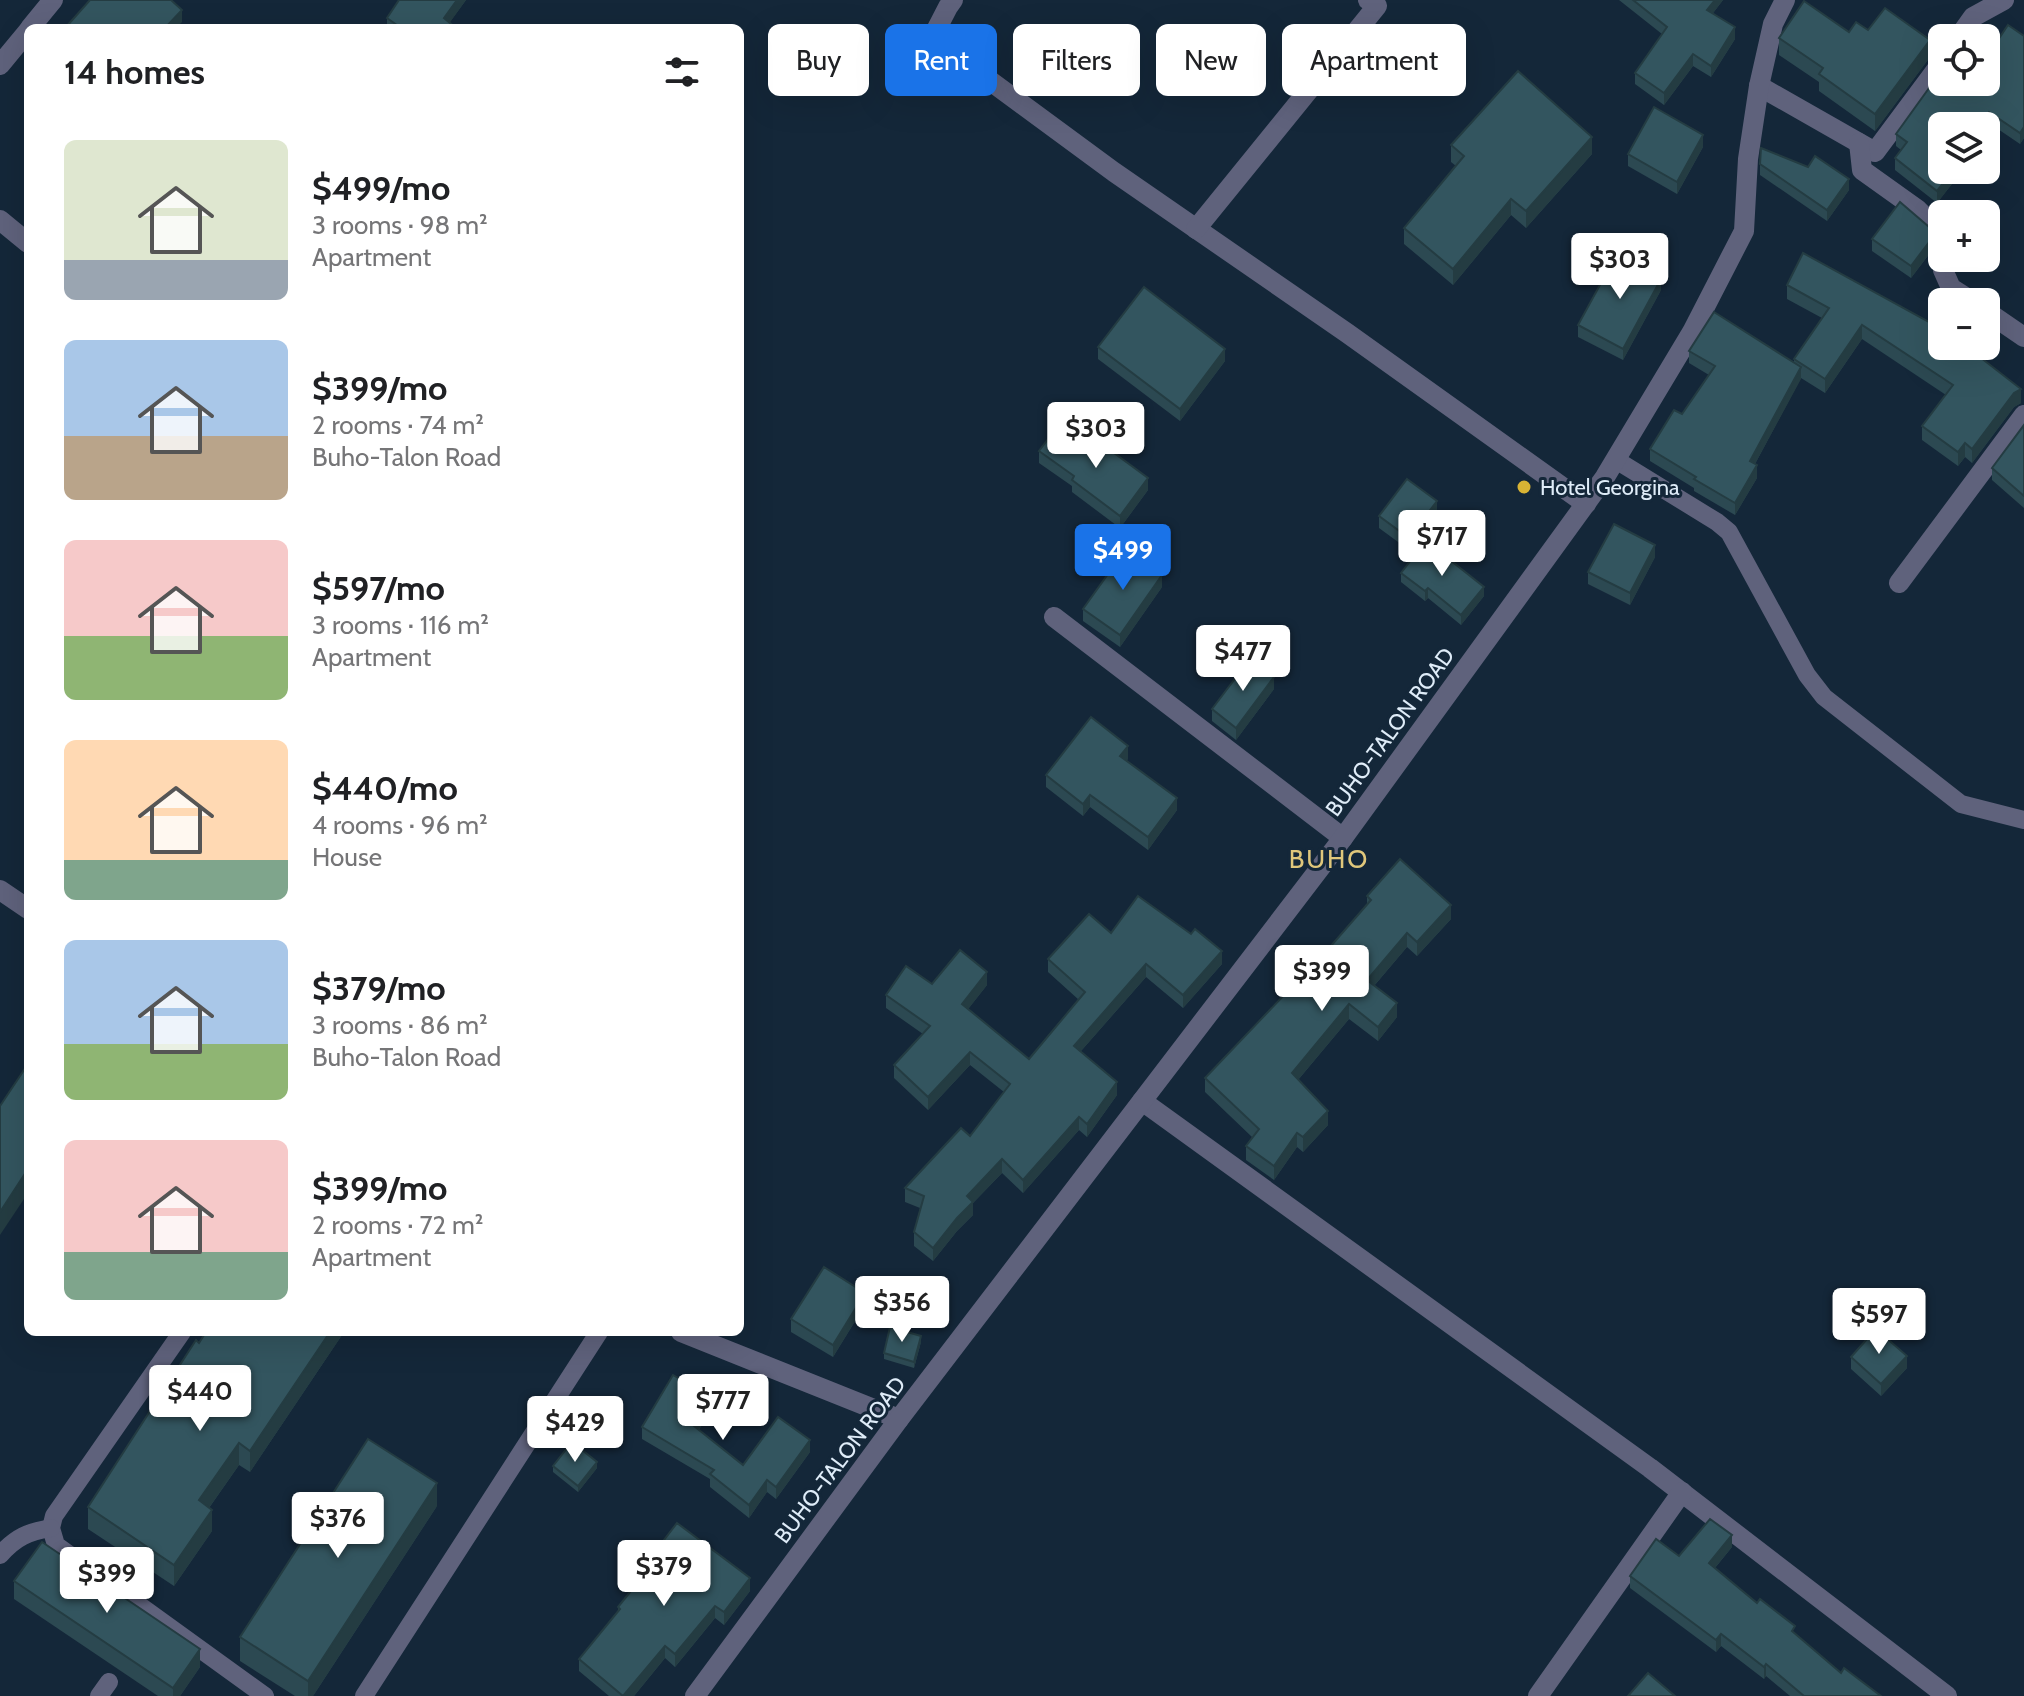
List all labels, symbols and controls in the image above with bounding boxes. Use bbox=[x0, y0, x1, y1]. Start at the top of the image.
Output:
chip: Buy bbox=[768, 24, 869, 96]
chip: Rent bbox=[885, 24, 997, 96]
chip: Filters bbox=[1013, 24, 1140, 96]
chip: New bbox=[1156, 24, 1266, 96]
chip: Apartment bbox=[1282, 24, 1466, 96]
map controls bbox=[1928, 24, 2000, 360]
button: locate bbox=[1928, 24, 2000, 96]
icon: filters bbox=[660, 50, 704, 94]
text: 14 homes bbox=[64, 51, 205, 93]
button: layers bbox=[1928, 112, 2000, 184]
text: $499/mo bbox=[312, 167, 450, 209]
icon: home bbox=[128, 172, 224, 268]
button: + bbox=[1928, 200, 2000, 272]
text: 3 rooms · 98 m² bbox=[312, 209, 488, 241]
pin: $303 bbox=[1573, 233, 1667, 301]
text: Apartment bbox=[312, 241, 431, 273]
text: $303 bbox=[1589, 243, 1651, 275]
button: − bbox=[1928, 288, 2000, 360]
text: $399/mo bbox=[312, 367, 448, 409]
icon: home bbox=[128, 372, 224, 468]
pin: $303 bbox=[1049, 402, 1143, 470]
text: 2 rooms · 74 m² bbox=[312, 409, 484, 441]
text: $303 bbox=[1065, 412, 1127, 444]
text: Buho-Talon Road bbox=[312, 441, 501, 473]
place label: Hotel Georgina bbox=[1540, 474, 1680, 501]
marker: Hotel Georgina bbox=[1515, 478, 1533, 496]
pin: $717 bbox=[1395, 510, 1489, 578]
text: $717 bbox=[1416, 520, 1468, 552]
pin: $499 bbox=[1076, 524, 1170, 592]
text: $499 bbox=[1093, 534, 1153, 566]
text: $597/mo bbox=[312, 567, 445, 609]
icon: home bbox=[128, 572, 224, 668]
text: 3 rooms · 116 m² bbox=[312, 609, 489, 641]
pin: $477 bbox=[1196, 625, 1290, 693]
text: $477 bbox=[1214, 635, 1272, 667]
text: Apartment bbox=[312, 641, 431, 673]
street label: BUHO-TALON ROAD bbox=[1320, 643, 1460, 821]
text: $440/mo bbox=[312, 767, 458, 809]
icon: home bbox=[128, 772, 224, 868]
text: 4 rooms · 96 m² bbox=[312, 809, 488, 841]
text: House bbox=[312, 841, 382, 873]
district label: BUHO bbox=[1289, 843, 1369, 875]
pin: $399 bbox=[1275, 945, 1369, 1013]
text: $399 bbox=[1293, 955, 1351, 987]
text: $379/mo bbox=[312, 967, 446, 1009]
icon: home bbox=[128, 972, 224, 1068]
text: 3 rooms · 86 m² bbox=[312, 1009, 488, 1041]
text: Buho-Talon Road bbox=[312, 1041, 501, 1073]
text: $399/mo bbox=[312, 1167, 448, 1209]
icon: home bbox=[128, 1172, 224, 1268]
text: 2 rooms · 72 m² bbox=[312, 1209, 483, 1241]
text: Apartment bbox=[312, 1241, 431, 1273]
pin: $356 bbox=[855, 1276, 949, 1344]
text: $356 bbox=[873, 1286, 931, 1318]
pin: $597 bbox=[1832, 1288, 1926, 1356]
text: $597 bbox=[1851, 1298, 1907, 1330]
pin: $440 bbox=[153, 1365, 247, 1433]
street label: BUHO-TALON ROAD bbox=[769, 1371, 911, 1549]
pin: $777 bbox=[676, 1374, 770, 1442]
text: $440 bbox=[167, 1375, 233, 1407]
text: $777 bbox=[696, 1384, 750, 1416]
pin: $429 bbox=[528, 1396, 622, 1464]
text: $429 bbox=[545, 1406, 605, 1438]
pin: $376 bbox=[291, 1492, 385, 1560]
text: $376 bbox=[310, 1502, 366, 1534]
pin: $379 bbox=[617, 1540, 711, 1608]
pin: $399 bbox=[60, 1547, 154, 1615]
text: $379 bbox=[636, 1550, 692, 1582]
text: $399 bbox=[78, 1557, 136, 1589]

